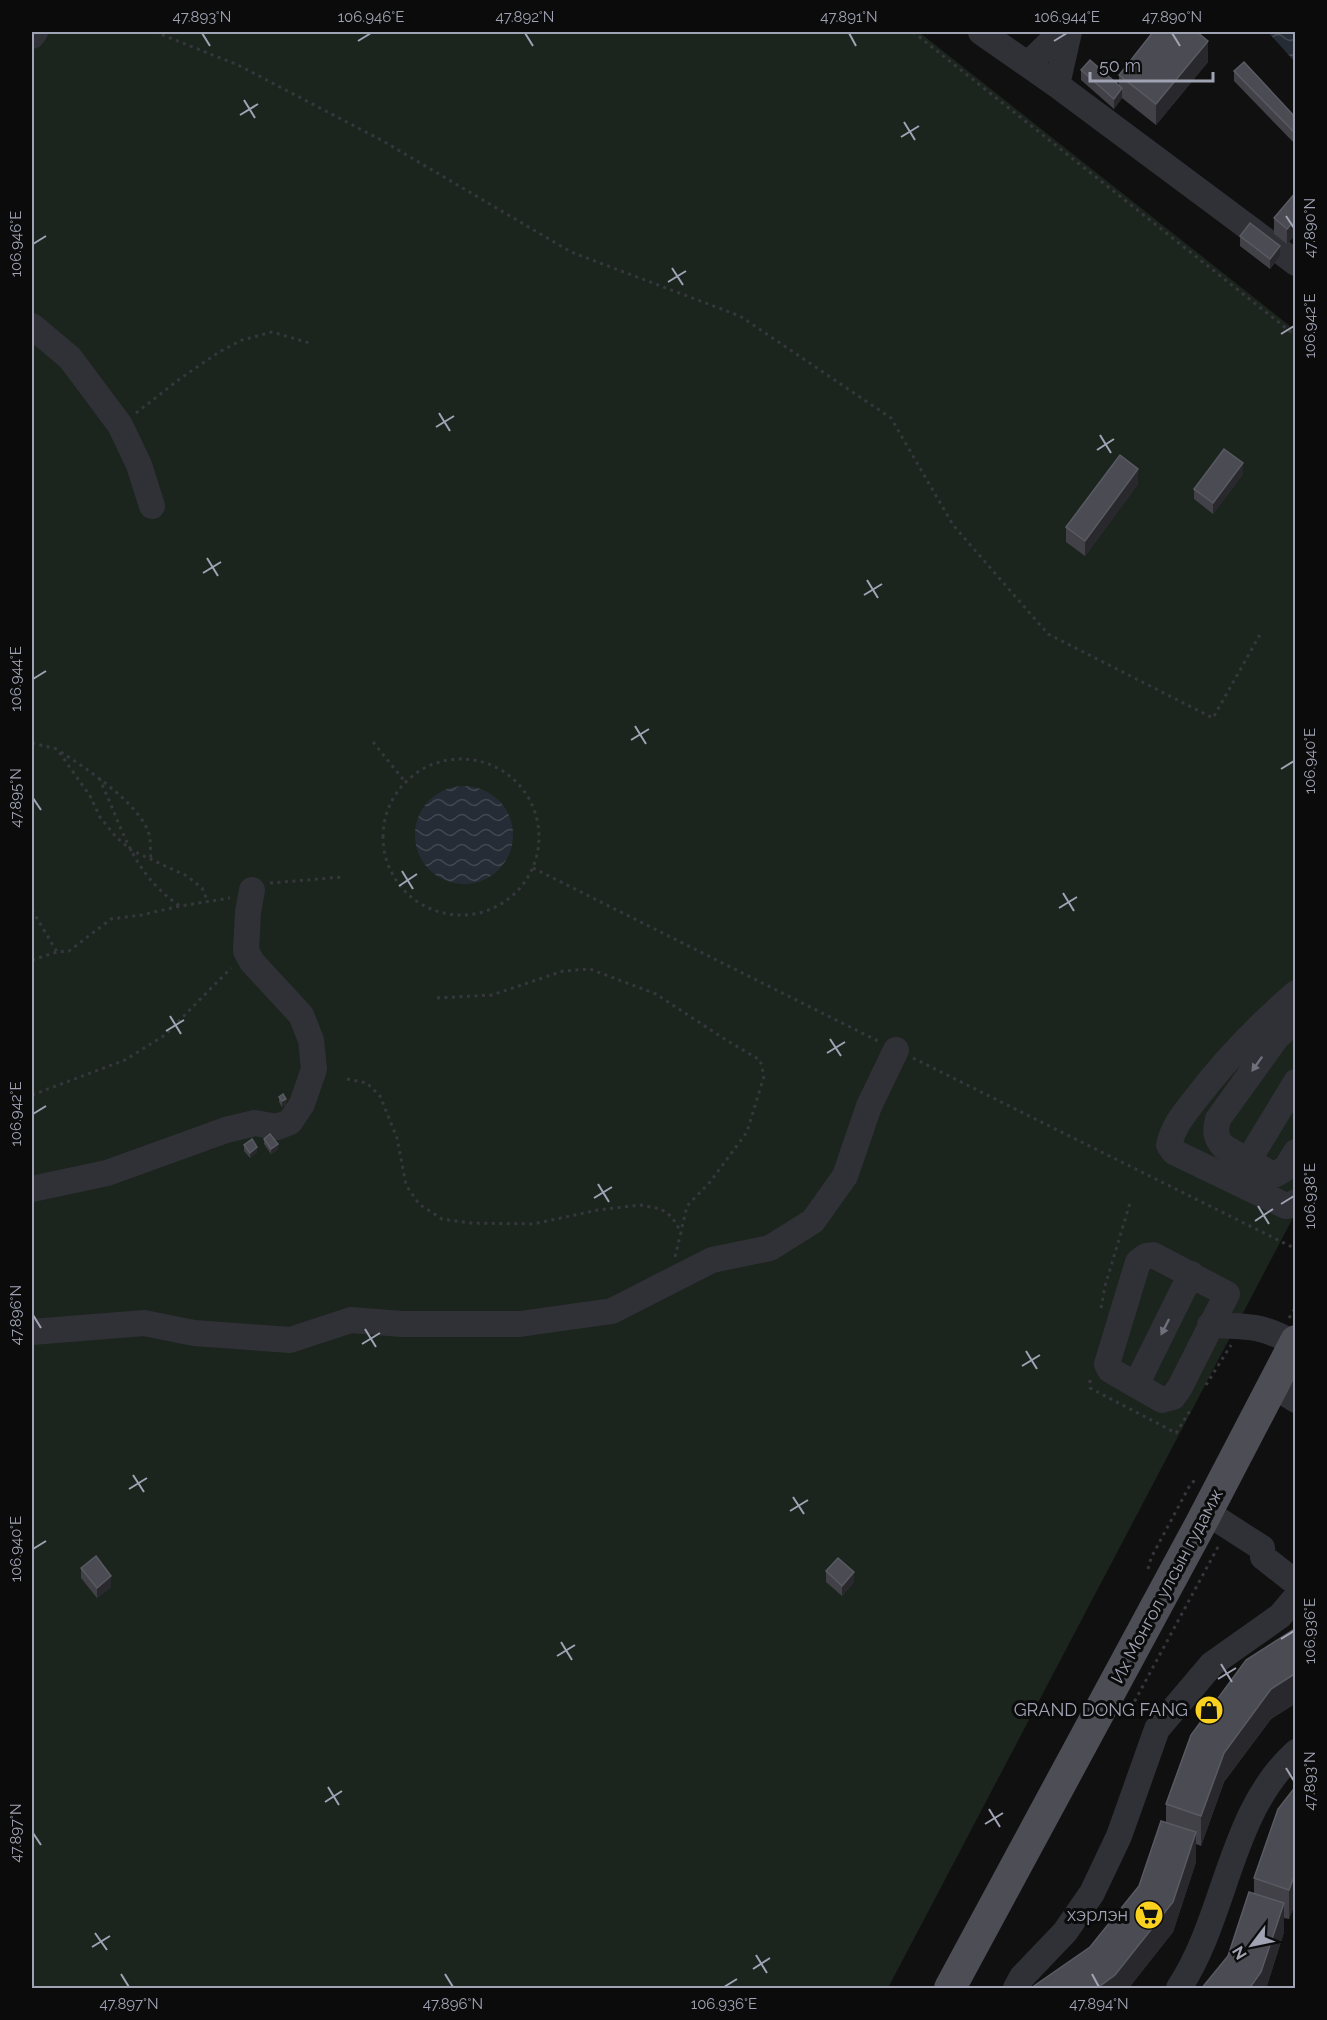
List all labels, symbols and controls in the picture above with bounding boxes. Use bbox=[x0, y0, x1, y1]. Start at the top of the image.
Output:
text: 47.893°N bbox=[173, 8, 231, 26]
text: 106.946°E bbox=[338, 8, 404, 26]
text: 47.892°N bbox=[496, 8, 554, 26]
text: 47.891°N bbox=[820, 8, 878, 26]
text: 106.944°E bbox=[1034, 8, 1100, 26]
text: 47.890°N bbox=[1142, 8, 1202, 26]
scale bar bbox=[1090, 45, 1213, 83]
text: 50 m bbox=[1099, 55, 1141, 76]
text: 47.890°N bbox=[1301, 198, 1319, 258]
text: 106.946°E bbox=[7, 211, 25, 277]
text: 106.942°E bbox=[1301, 293, 1319, 359]
text: 106.944°E bbox=[7, 646, 25, 712]
text: 106.940°E bbox=[1301, 728, 1319, 794]
text: 47.895°N bbox=[7, 768, 25, 828]
one-way arrow bbox=[1252, 1056, 1264, 1072]
text: 106.942°E bbox=[7, 1081, 25, 1147]
text: 106.938°E bbox=[1301, 1163, 1319, 1229]
text: 47.896°N bbox=[7, 1285, 25, 1345]
one-way arrow bbox=[1160, 1318, 1170, 1335]
street label: Их Монгол улсын гудамж bbox=[1106, 1485, 1227, 1687]
text: 106.940°E bbox=[7, 1516, 25, 1582]
text: 106.936°E bbox=[1301, 1598, 1319, 1664]
shop icon: GRAND DONG FANG bbox=[1193, 1694, 1225, 1726]
place label: GRAND DONG FANG bbox=[1014, 1699, 1188, 1720]
text: 47.893°N bbox=[1301, 1752, 1319, 1810]
text: 47.897°N bbox=[7, 1803, 25, 1863]
supermarket icon: хэрлэн bbox=[1133, 1899, 1165, 1931]
place label: хэрлэн bbox=[1067, 1904, 1128, 1925]
north arrow bbox=[1222, 1915, 1282, 1975]
text: N bbox=[1228, 1942, 1251, 1963]
text: 47.897°N bbox=[99, 1995, 159, 2013]
text: 47.896°N bbox=[423, 1995, 483, 2013]
text: 106.936°E bbox=[691, 1995, 757, 2013]
text: 47.894°N bbox=[1069, 1995, 1129, 2013]

